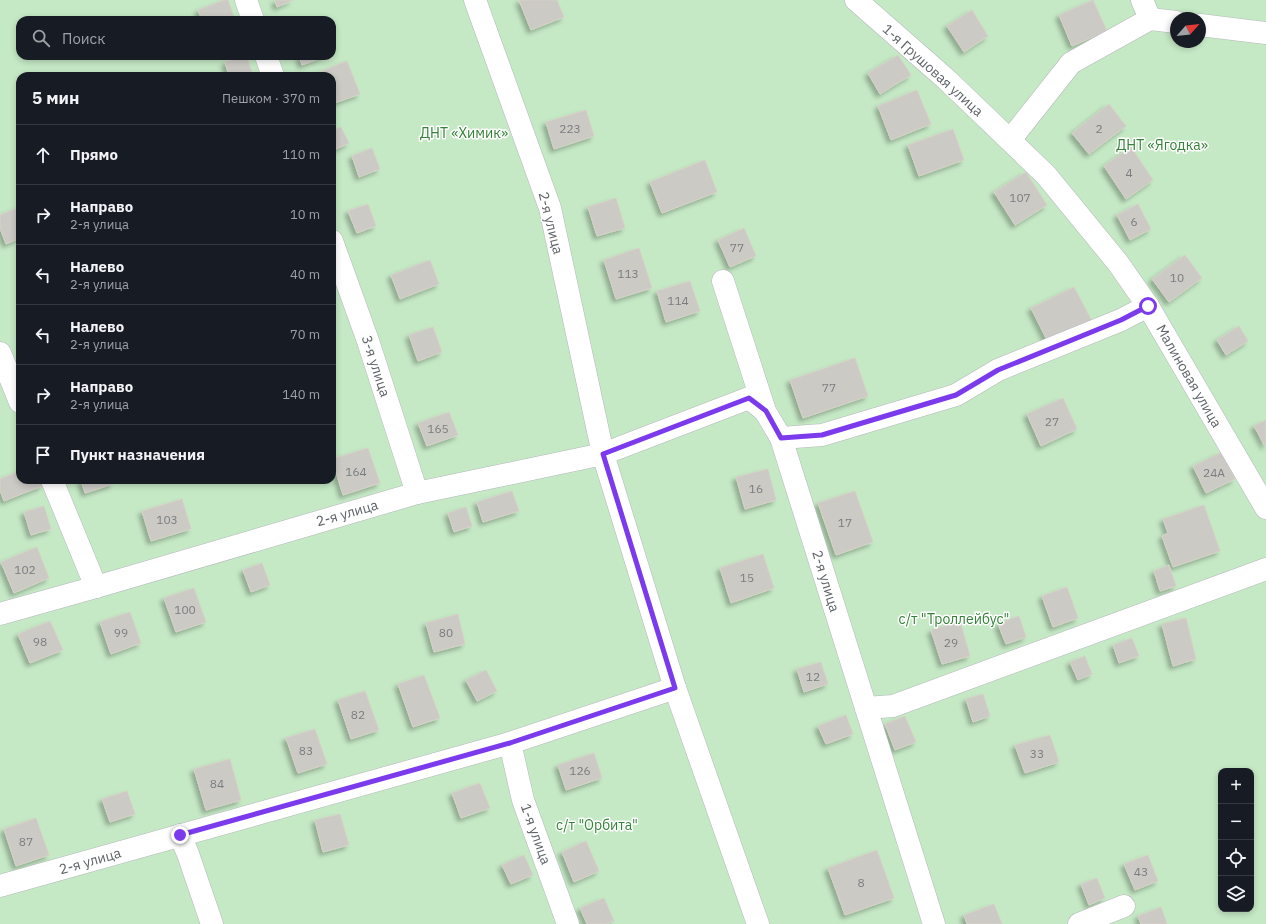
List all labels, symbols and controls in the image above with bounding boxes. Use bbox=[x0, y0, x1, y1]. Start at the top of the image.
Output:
north arrow bbox=[1170, 12, 1206, 48]
search box bbox=[16, 16, 336, 60]
street label: 1-я Грушовая улица bbox=[879, 20, 988, 120]
icon: search bbox=[30, 27, 52, 49]
text: Поиск bbox=[62, 29, 105, 48]
text: 5 мин bbox=[32, 87, 79, 109]
text: Пешком · 370 m bbox=[222, 90, 320, 107]
house number: 223 bbox=[559, 121, 581, 136]
house number: 2 bbox=[1095, 121, 1103, 136]
park label: ДНТ «Химик» bbox=[420, 124, 508, 142]
park label: ДНТ «Ягодка» bbox=[1116, 136, 1208, 154]
icon: ahead bbox=[32, 144, 54, 166]
text: Прямо bbox=[70, 145, 118, 164]
text: 110 m bbox=[282, 146, 320, 163]
house number: 4 bbox=[1125, 165, 1133, 180]
street label: 2-я улица bbox=[535, 190, 568, 257]
house number: 107 bbox=[1009, 190, 1031, 205]
text: Направо bbox=[70, 197, 133, 216]
icon: right bbox=[32, 204, 54, 226]
text: 10 m bbox=[290, 206, 320, 223]
house number: 6 bbox=[1130, 214, 1138, 229]
text: 2-я улица bbox=[70, 216, 129, 233]
house number: 77 bbox=[730, 240, 744, 255]
text: Налево bbox=[70, 257, 124, 276]
icon: left bbox=[32, 264, 54, 286]
text: 40 m bbox=[290, 266, 320, 283]
house number: 113 bbox=[617, 266, 639, 281]
house number: 10 bbox=[1170, 270, 1184, 285]
text: 2-я улица bbox=[70, 276, 129, 293]
house number: 114 bbox=[667, 293, 689, 308]
route start bbox=[1139, 297, 1157, 315]
text: Налево bbox=[70, 317, 124, 336]
street label: Малиновая улица bbox=[1152, 321, 1226, 431]
icon: left bbox=[32, 324, 54, 346]
text: 70 m bbox=[290, 326, 320, 343]
street label: 3-я улица bbox=[358, 333, 395, 400]
text: 2-я улица bbox=[70, 336, 129, 353]
text: Направо bbox=[70, 377, 133, 396]
house number: 77 bbox=[822, 380, 836, 395]
icon: right bbox=[32, 384, 54, 406]
text: 140 m bbox=[282, 386, 320, 403]
text: 2-я улица bbox=[70, 396, 129, 413]
house number: 27 bbox=[1045, 414, 1059, 429]
house number: 165 bbox=[427, 421, 449, 436]
icon: arrive bbox=[32, 444, 54, 466]
text: Пункт назначения bbox=[70, 445, 205, 464]
house number: 164 bbox=[345, 464, 367, 479]
house number: 24А bbox=[1203, 465, 1225, 480]
house number: 16 bbox=[749, 481, 763, 496]
street label: 2-я улица bbox=[314, 495, 381, 530]
house number: 103 bbox=[156, 512, 178, 527]
house number: 17 bbox=[838, 515, 852, 530]
street label: 2-я улица bbox=[808, 548, 844, 615]
house number: 102 bbox=[14, 562, 36, 577]
house number: 15 bbox=[740, 570, 754, 585]
house number: 100 bbox=[174, 602, 196, 617]
park label: с/т "Троллейбус" bbox=[899, 610, 1009, 628]
house number: 99 bbox=[114, 625, 128, 640]
house number: 80 bbox=[439, 625, 453, 640]
house number: 98 bbox=[33, 634, 47, 649]
house number: 29 bbox=[944, 635, 958, 650]
house number: 12 bbox=[806, 669, 820, 684]
house number: 82 bbox=[351, 707, 365, 722]
house number: 83 bbox=[299, 743, 313, 758]
house number: 33 bbox=[1030, 746, 1044, 761]
house number: 126 bbox=[569, 763, 591, 778]
map controls bbox=[1218, 768, 1254, 912]
button: + bbox=[1218, 768, 1254, 804]
house number: 84 bbox=[210, 776, 224, 791]
street label: 1-я улица bbox=[517, 801, 556, 867]
button: − bbox=[1218, 804, 1254, 840]
park label: с/т "Орбита" bbox=[556, 816, 638, 834]
route end bbox=[171, 826, 189, 844]
house number: 87 bbox=[19, 834, 33, 849]
button: locate bbox=[1218, 840, 1254, 876]
street label: 2-я улица bbox=[57, 843, 124, 878]
house number: 43 bbox=[1134, 864, 1148, 879]
house number: 8 bbox=[857, 875, 865, 890]
button: layers bbox=[1218, 876, 1254, 912]

